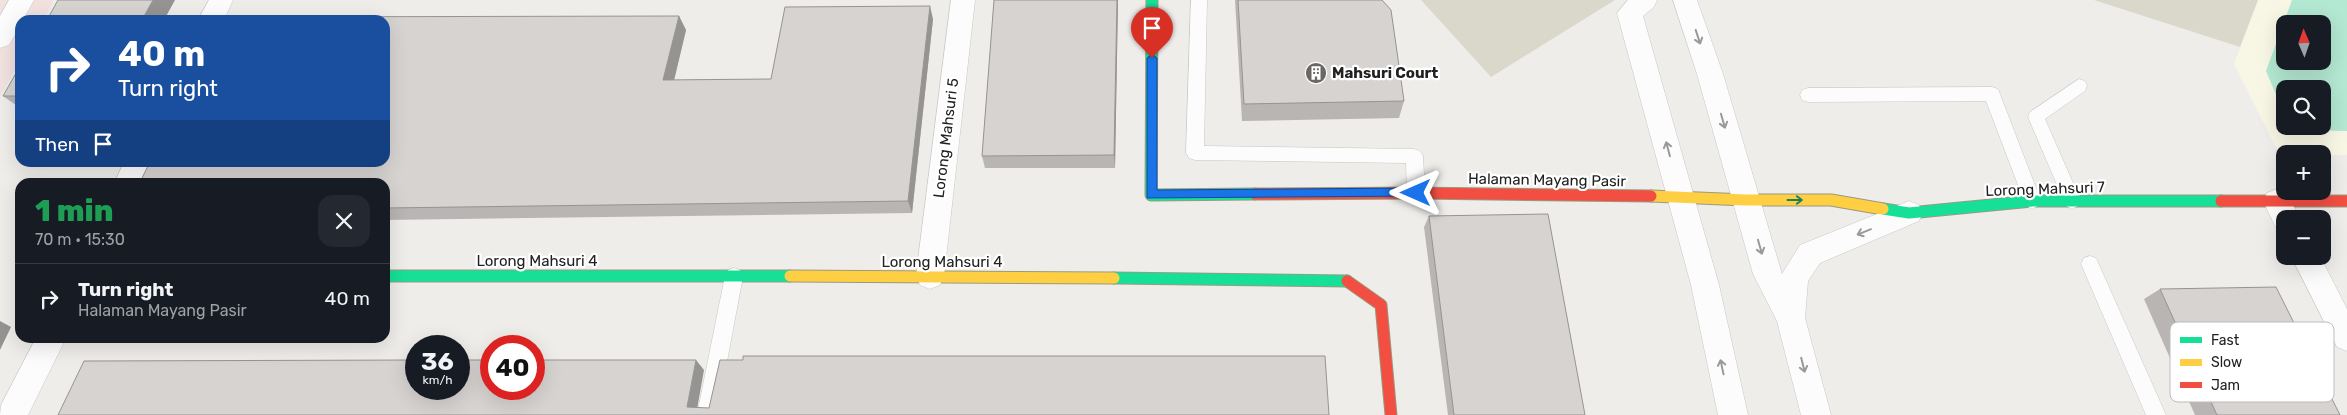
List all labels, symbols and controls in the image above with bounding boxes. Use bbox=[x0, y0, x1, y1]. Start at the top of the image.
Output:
pin bbox=[1131, 7, 1173, 58]
icon: arrive bbox=[1138, 14, 1166, 42]
north arrow bbox=[2276, 15, 2331, 70]
map controls bbox=[2276, 15, 2331, 265]
one-way arrow bbox=[1693, 29, 1703, 45]
text: 40 m bbox=[118, 33, 205, 75]
icon: right bbox=[35, 35, 100, 100]
building icon: Mahsuri Court bbox=[1304, 61, 1328, 85]
place label: Mahsuri Court bbox=[1332, 64, 1438, 82]
text: Turn right bbox=[118, 75, 218, 102]
street label: Lorong Mahsuri 5 bbox=[930, 77, 962, 199]
button: search bbox=[2276, 80, 2331, 135]
one-way arrow bbox=[1719, 113, 1729, 129]
icon: arrive bbox=[89, 130, 117, 158]
text: Then bbox=[35, 133, 79, 156]
one-way arrow bbox=[1662, 142, 1672, 158]
button: + bbox=[2276, 145, 2331, 200]
position arrow bbox=[1389, 166, 1441, 218]
street label: Halaman Mayang Pasir bbox=[1468, 170, 1626, 190]
street label: Lorong Mahsuri 7 bbox=[1985, 178, 2105, 200]
text: 1 min bbox=[35, 193, 113, 229]
button: close bbox=[318, 195, 370, 247]
one-way arrow bbox=[1786, 195, 1802, 205]
button: − bbox=[2276, 210, 2331, 265]
one-way arrow bbox=[1857, 228, 1872, 237]
text: 70 m · 15:30 bbox=[35, 230, 125, 249]
one-way arrow bbox=[1755, 239, 1765, 255]
street label: Lorong Mahsuri 4 bbox=[476, 252, 598, 270]
street label: Lorong Mahsuri 4 bbox=[881, 253, 1003, 271]
text: Turn right bbox=[78, 278, 173, 301]
icon: right bbox=[35, 285, 63, 313]
text: 40 m bbox=[325, 287, 370, 310]
text: Halaman Mayang Pasir bbox=[78, 301, 247, 320]
legend bbox=[2170, 322, 2334, 402]
text: Fast bbox=[2211, 332, 2240, 349]
speed limit sign: 40 bbox=[480, 335, 545, 400]
text: 36 bbox=[421, 347, 454, 376]
text: Slow bbox=[2211, 354, 2242, 371]
one-way arrow bbox=[1799, 357, 1808, 373]
one-way arrow bbox=[1717, 360, 1726, 376]
text: km/h bbox=[423, 373, 452, 387]
text: Jam bbox=[2211, 377, 2240, 394]

